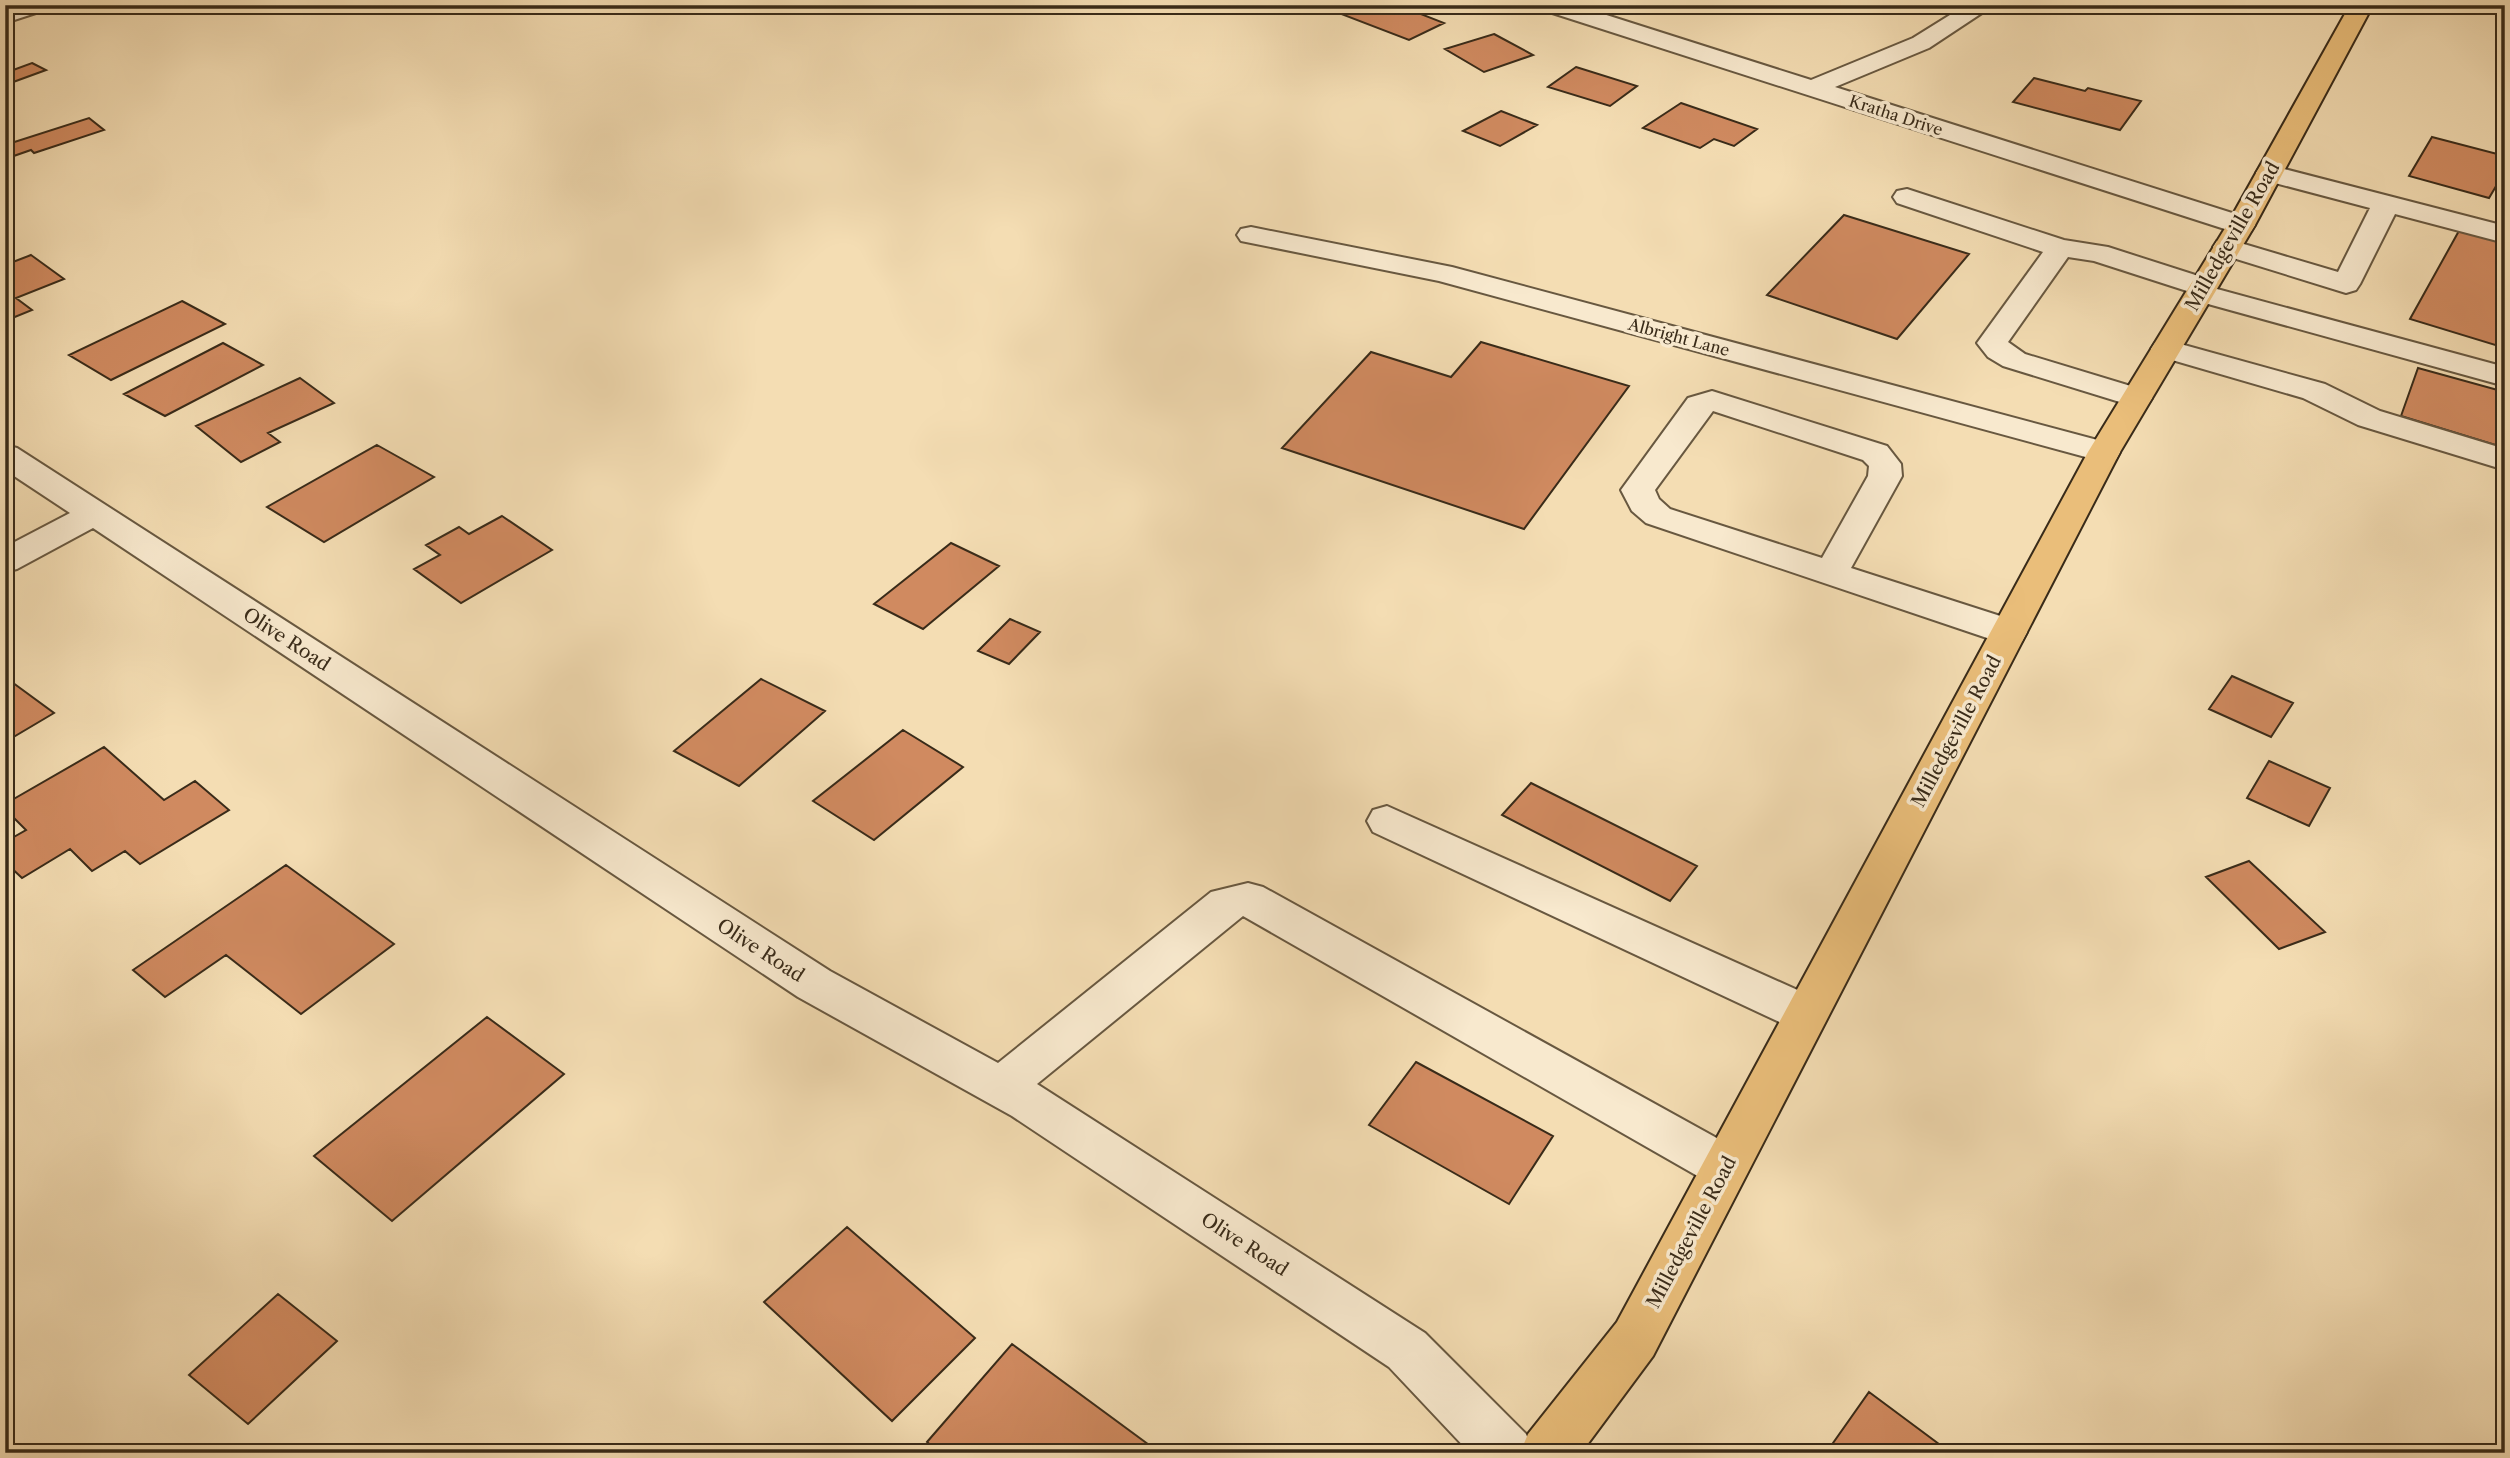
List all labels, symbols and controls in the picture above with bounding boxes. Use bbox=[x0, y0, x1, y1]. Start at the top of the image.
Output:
street label: Kratha Drive bbox=[1847, 90, 1945, 140]
street label: Milledgeville Road bbox=[2180, 157, 2285, 315]
street label: Albright Lane bbox=[1625, 314, 1732, 360]
street label: Olive Road bbox=[239, 603, 335, 676]
street label: Milledgeville Road bbox=[1907, 651, 2006, 811]
street label: Olive Road bbox=[713, 914, 809, 987]
street label: Milledgeville Road bbox=[1642, 1152, 1741, 1312]
street label: Olive Road bbox=[1197, 1208, 1293, 1281]

